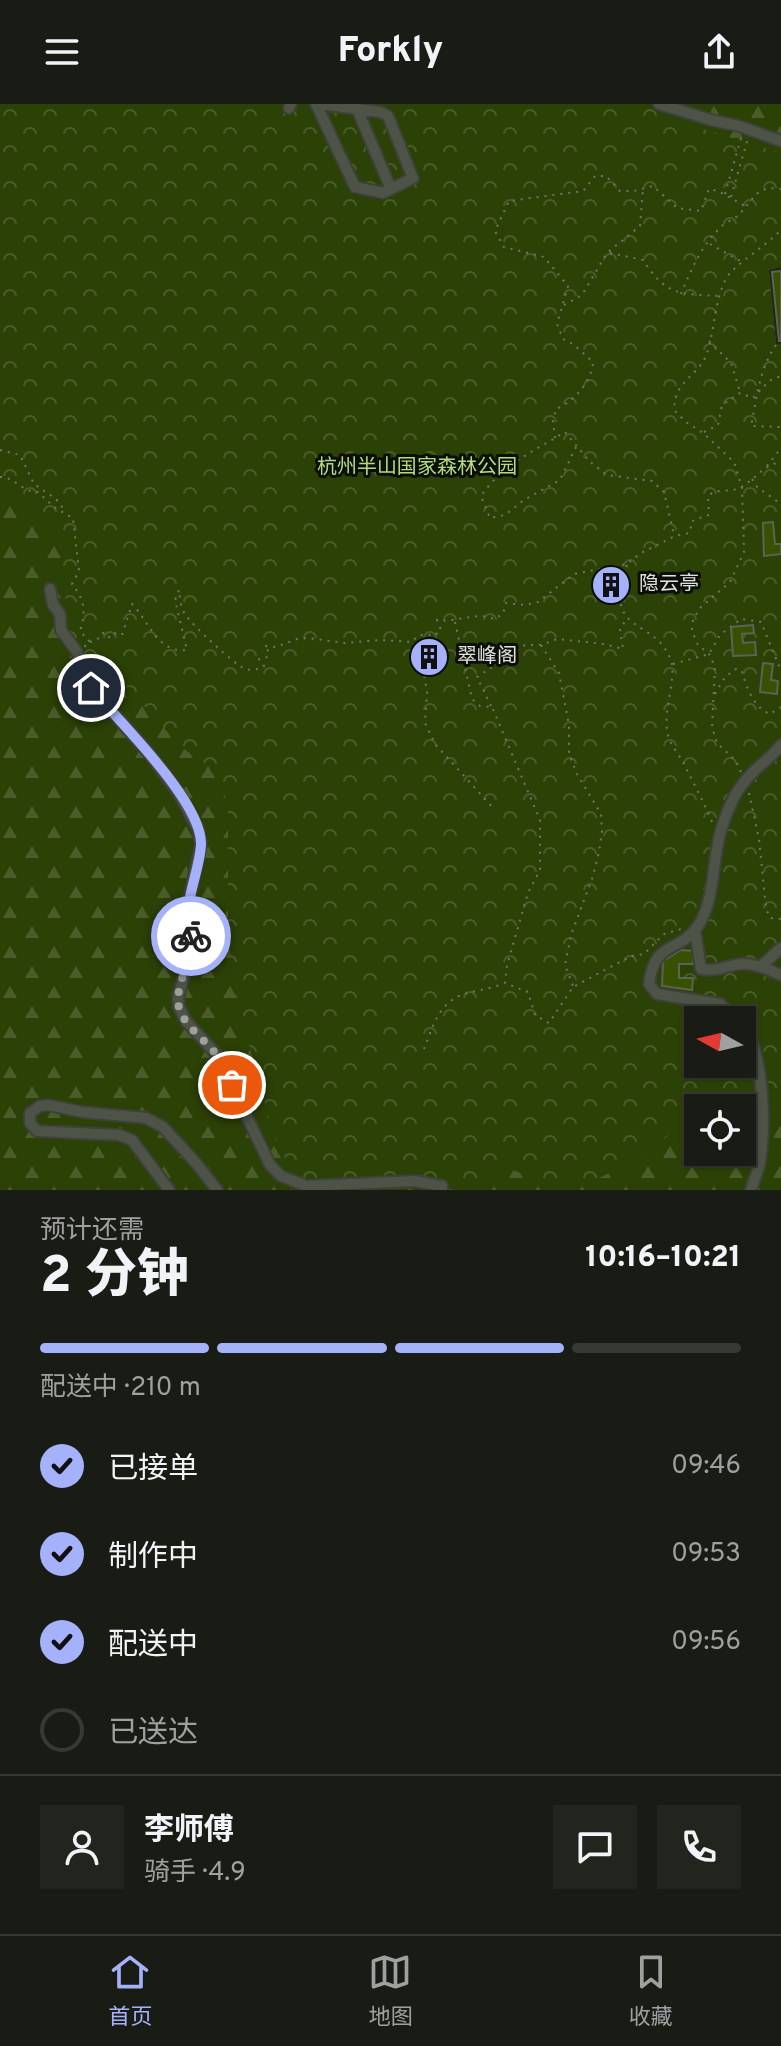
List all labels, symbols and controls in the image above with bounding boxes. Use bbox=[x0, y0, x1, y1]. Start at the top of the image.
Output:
text: Forkly bbox=[338, 29, 443, 75]
icon: menu bbox=[40, 30, 84, 74]
icon: share bbox=[697, 30, 741, 74]
park label: 杭州半山国家森林公园 bbox=[317, 455, 517, 481]
building icon: 隐云亭 bbox=[590, 564, 632, 606]
place label: 隐云亭 bbox=[639, 572, 699, 598]
building icon: 翠峰阁 bbox=[408, 636, 450, 678]
place label: 翠峰阁 bbox=[457, 644, 517, 670]
pin bbox=[57, 654, 125, 722]
icon: home bbox=[69, 666, 113, 710]
courier bbox=[151, 896, 231, 976]
icon: bike bbox=[169, 914, 213, 958]
north arrow bbox=[684, 1006, 756, 1078]
map controls bbox=[684, 1006, 756, 1166]
pin bbox=[198, 1051, 266, 1119]
icon: bag bbox=[210, 1063, 254, 1107]
button: locate bbox=[684, 1094, 756, 1166]
text: 预计还需 bbox=[40, 1215, 144, 1248]
text: 10:16–10:21 bbox=[585, 1240, 741, 1277]
text: 2 分钟 bbox=[40, 1245, 189, 1311]
text: 配送中 · 210 m bbox=[40, 1372, 201, 1405]
icon: check bbox=[40, 1444, 84, 1488]
text: 09:46 bbox=[671, 1450, 741, 1483]
text: 已接单 bbox=[108, 1452, 198, 1489]
icon: check bbox=[40, 1532, 84, 1576]
text: 09:53 bbox=[671, 1538, 741, 1571]
text: 制作中 bbox=[108, 1540, 198, 1577]
icon: check bbox=[40, 1620, 84, 1664]
text: 09:56 bbox=[671, 1626, 741, 1659]
text: 配送中 bbox=[108, 1628, 198, 1665]
text: 已送达 bbox=[108, 1716, 198, 1753]
button: person bbox=[40, 1805, 124, 1889]
button: chat bbox=[553, 1805, 637, 1889]
button: phone bbox=[657, 1805, 741, 1889]
text: 李师傅 bbox=[144, 1813, 234, 1850]
text: 骑手 · 4.9 bbox=[144, 1857, 246, 1890]
tab: 首页 bbox=[108, 1950, 152, 2032]
tab: 地图 bbox=[368, 1950, 413, 2032]
tab: 收藏 bbox=[629, 1950, 673, 2032]

